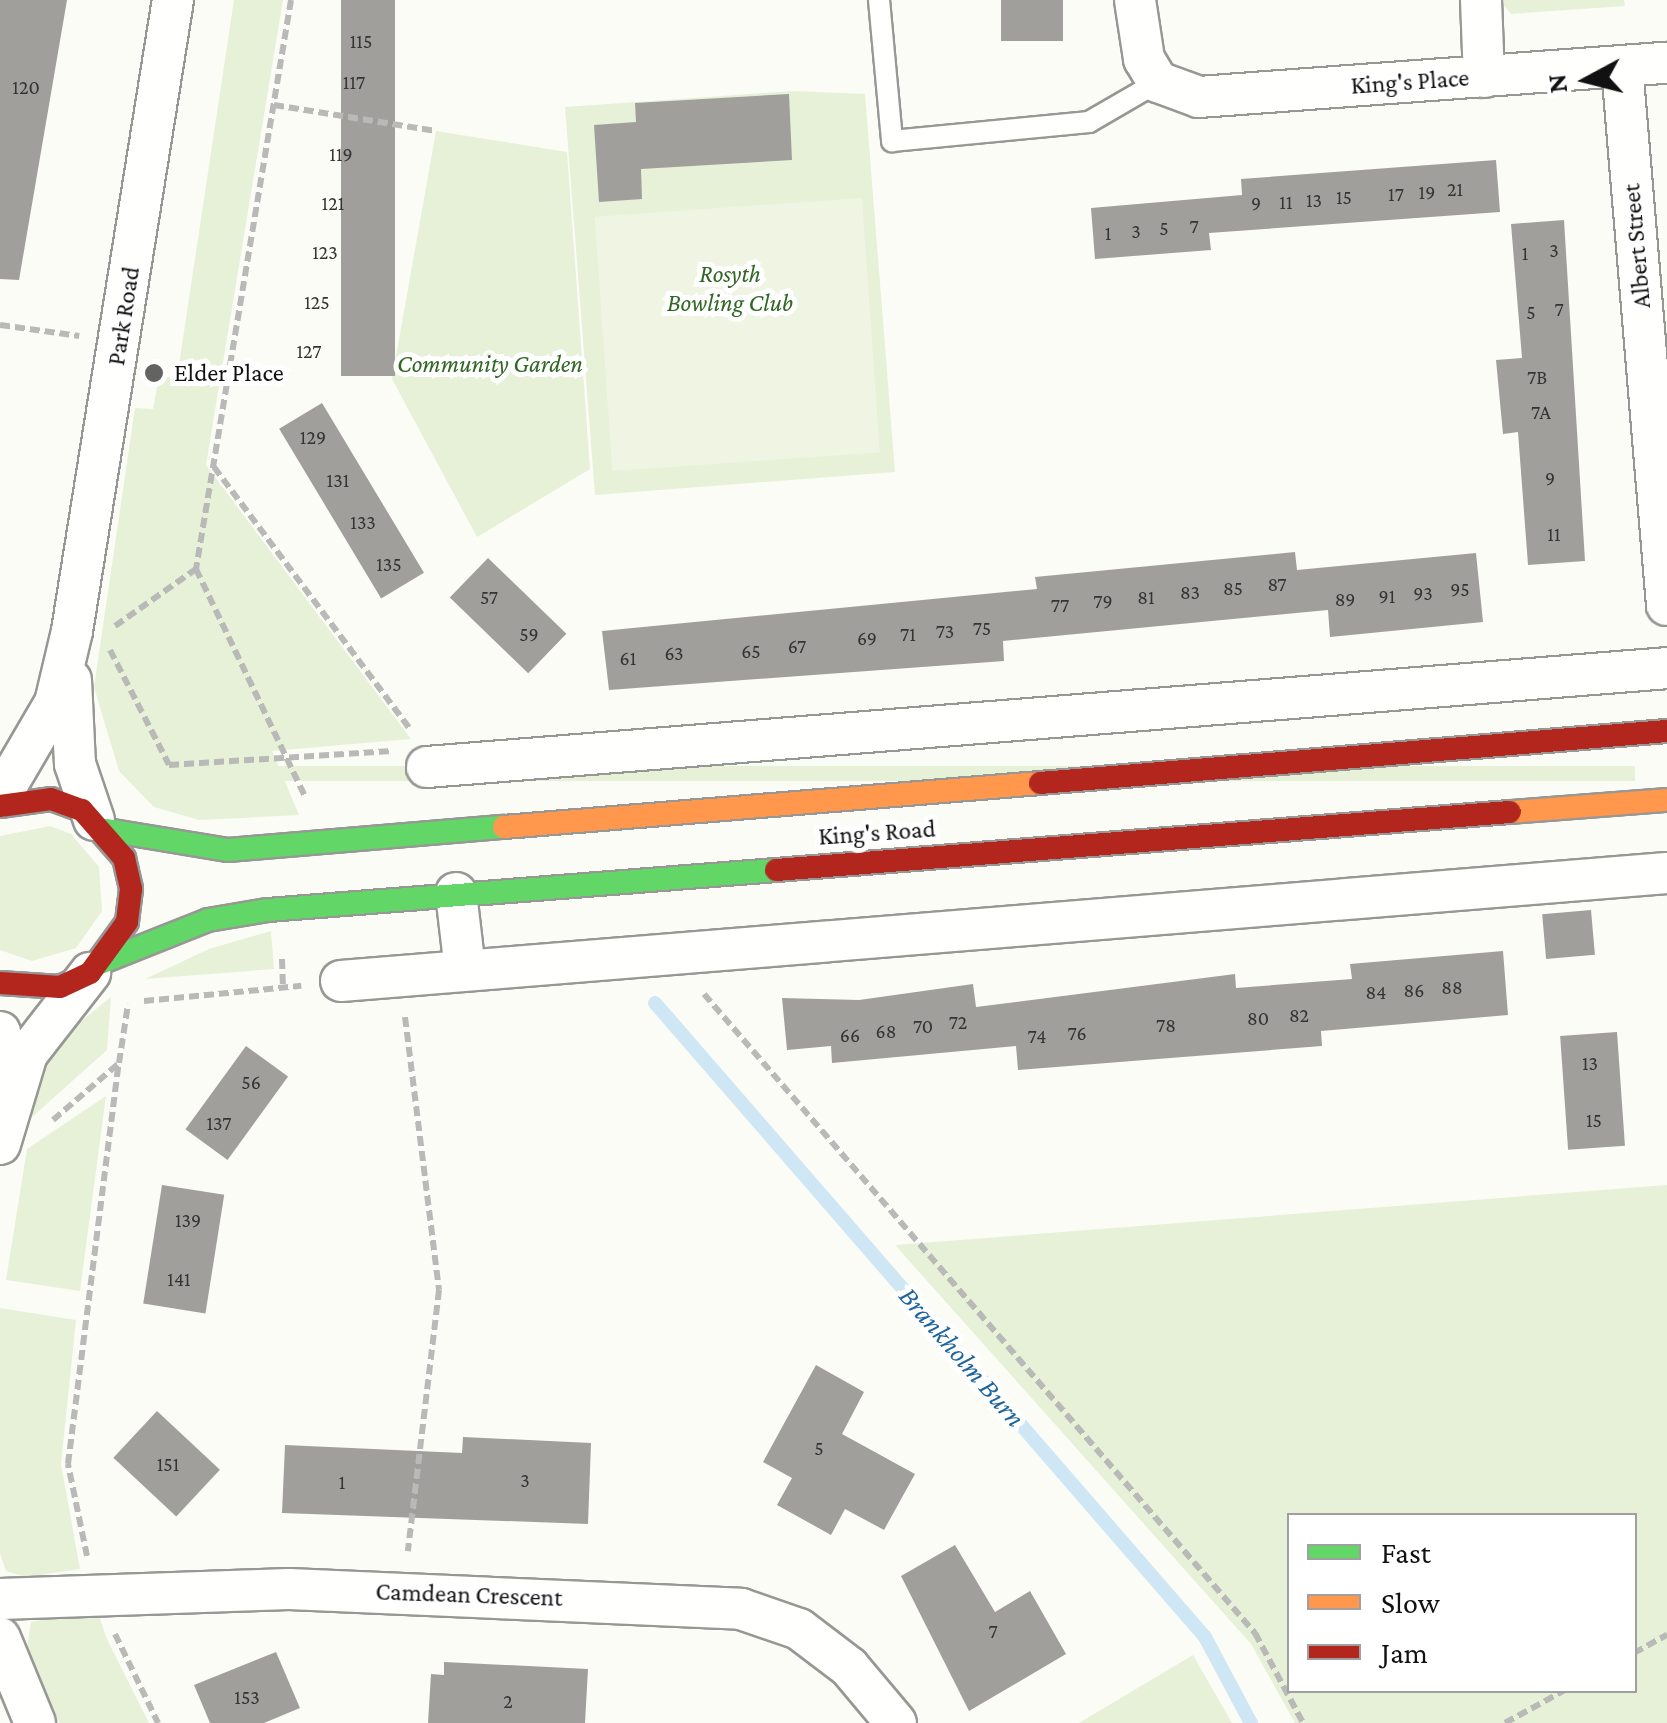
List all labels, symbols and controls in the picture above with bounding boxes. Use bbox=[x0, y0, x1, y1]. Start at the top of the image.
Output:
house number: 115 bbox=[350, 29, 372, 53]
north arrow bbox=[1537, 30, 1637, 130]
street label: King's Place bbox=[1350, 63, 1470, 101]
house number: 117 bbox=[343, 70, 365, 94]
text: N bbox=[1540, 72, 1573, 95]
house number: 120 bbox=[12, 75, 40, 99]
house number: 119 bbox=[329, 142, 353, 166]
house number: 21 bbox=[1447, 177, 1463, 201]
house number: 19 bbox=[1419, 180, 1435, 204]
house number: 17 bbox=[1388, 182, 1404, 206]
street label: Albert Street bbox=[1617, 182, 1657, 310]
house number: 15 bbox=[1336, 185, 1352, 209]
house number: 13 bbox=[1306, 188, 1322, 212]
house number: 11 bbox=[1279, 190, 1293, 214]
house number: 121 bbox=[322, 191, 344, 215]
house number: 9 bbox=[1251, 191, 1261, 215]
house number: 7 bbox=[1189, 214, 1199, 238]
house number: 5 bbox=[1159, 216, 1169, 240]
house number: 3 bbox=[1131, 219, 1141, 243]
house number: 1 bbox=[1105, 221, 1111, 245]
house number: 3 bbox=[1549, 238, 1559, 262]
house number: 123 bbox=[312, 240, 338, 264]
house number: 1 bbox=[1522, 241, 1528, 265]
park label: Rosyth Bowling Club bbox=[667, 260, 793, 319]
street label: Park Road bbox=[101, 264, 147, 368]
house number: 125 bbox=[304, 290, 330, 314]
house number: 7 bbox=[1554, 297, 1564, 321]
house number: 5 bbox=[1526, 300, 1536, 324]
house number: 127 bbox=[296, 339, 322, 363]
park label: Community Garden bbox=[397, 349, 583, 379]
place label: Elder Place bbox=[174, 358, 284, 388]
marker: Elder Place bbox=[143, 362, 165, 384]
house number: 7B bbox=[1527, 365, 1547, 389]
house number: 7A bbox=[1531, 400, 1551, 424]
house number: 129 bbox=[300, 425, 326, 449]
house number: 9 bbox=[1545, 466, 1555, 490]
house number: 131 bbox=[327, 468, 349, 492]
house number: 133 bbox=[350, 510, 376, 534]
house number: 11 bbox=[1547, 522, 1561, 546]
house number: 135 bbox=[376, 552, 402, 576]
house number: 87 bbox=[1267, 572, 1287, 596]
house number: 85 bbox=[1223, 576, 1243, 600]
house number: 95 bbox=[1450, 577, 1470, 601]
house number: 83 bbox=[1180, 580, 1200, 604]
house number: 93 bbox=[1413, 581, 1433, 605]
house number: 91 bbox=[1379, 584, 1395, 608]
house number: 57 bbox=[480, 585, 498, 609]
house number: 81 bbox=[1137, 585, 1155, 609]
house number: 89 bbox=[1335, 587, 1355, 611]
house number: 79 bbox=[1093, 589, 1113, 613]
house number: 77 bbox=[1051, 593, 1069, 617]
house number: 75 bbox=[973, 616, 991, 640]
house number: 73 bbox=[936, 619, 954, 643]
house number: 59 bbox=[519, 622, 539, 646]
house number: 71 bbox=[900, 622, 916, 646]
house number: 69 bbox=[857, 626, 877, 650]
house number: 67 bbox=[788, 634, 806, 658]
house number: 65 bbox=[741, 639, 761, 663]
house number: 63 bbox=[665, 641, 683, 665]
house number: 61 bbox=[620, 646, 636, 670]
street label: King's Road bbox=[817, 814, 937, 852]
house number: 88 bbox=[1441, 975, 1463, 999]
house number: 86 bbox=[1404, 978, 1424, 1002]
house number: 84 bbox=[1366, 980, 1386, 1004]
house number: 82 bbox=[1289, 1003, 1309, 1027]
house number: 80 bbox=[1247, 1006, 1269, 1030]
house number: 72 bbox=[949, 1010, 967, 1034]
house number: 78 bbox=[1156, 1013, 1176, 1037]
house number: 70 bbox=[913, 1014, 933, 1038]
house number: 68 bbox=[876, 1019, 896, 1043]
house number: 76 bbox=[1067, 1021, 1087, 1045]
house number: 66 bbox=[840, 1023, 860, 1047]
house number: 74 bbox=[1028, 1024, 1046, 1048]
house number: 13 bbox=[1582, 1051, 1598, 1075]
house number: 56 bbox=[241, 1070, 261, 1094]
house number: 15 bbox=[1586, 1108, 1602, 1132]
house number: 137 bbox=[206, 1111, 232, 1135]
house number: 139 bbox=[175, 1208, 201, 1232]
house number: 141 bbox=[167, 1267, 191, 1291]
water label: Brankholm Burn bbox=[892, 1280, 1032, 1434]
house number: 5 bbox=[814, 1436, 824, 1460]
house number: 151 bbox=[157, 1452, 179, 1476]
house number: 3 bbox=[520, 1468, 530, 1492]
house number: 1 bbox=[339, 1470, 345, 1494]
legend bbox=[1287, 1513, 1637, 1693]
text: Fast bbox=[1381, 1536, 1431, 1569]
street label: Camdean Crescent bbox=[375, 1577, 563, 1613]
text: Slow bbox=[1381, 1586, 1440, 1619]
house number: 7 bbox=[988, 1619, 998, 1643]
text: Jam bbox=[1381, 1636, 1428, 1669]
house number: 153 bbox=[234, 1685, 260, 1709]
house number: 2 bbox=[503, 1689, 513, 1713]

